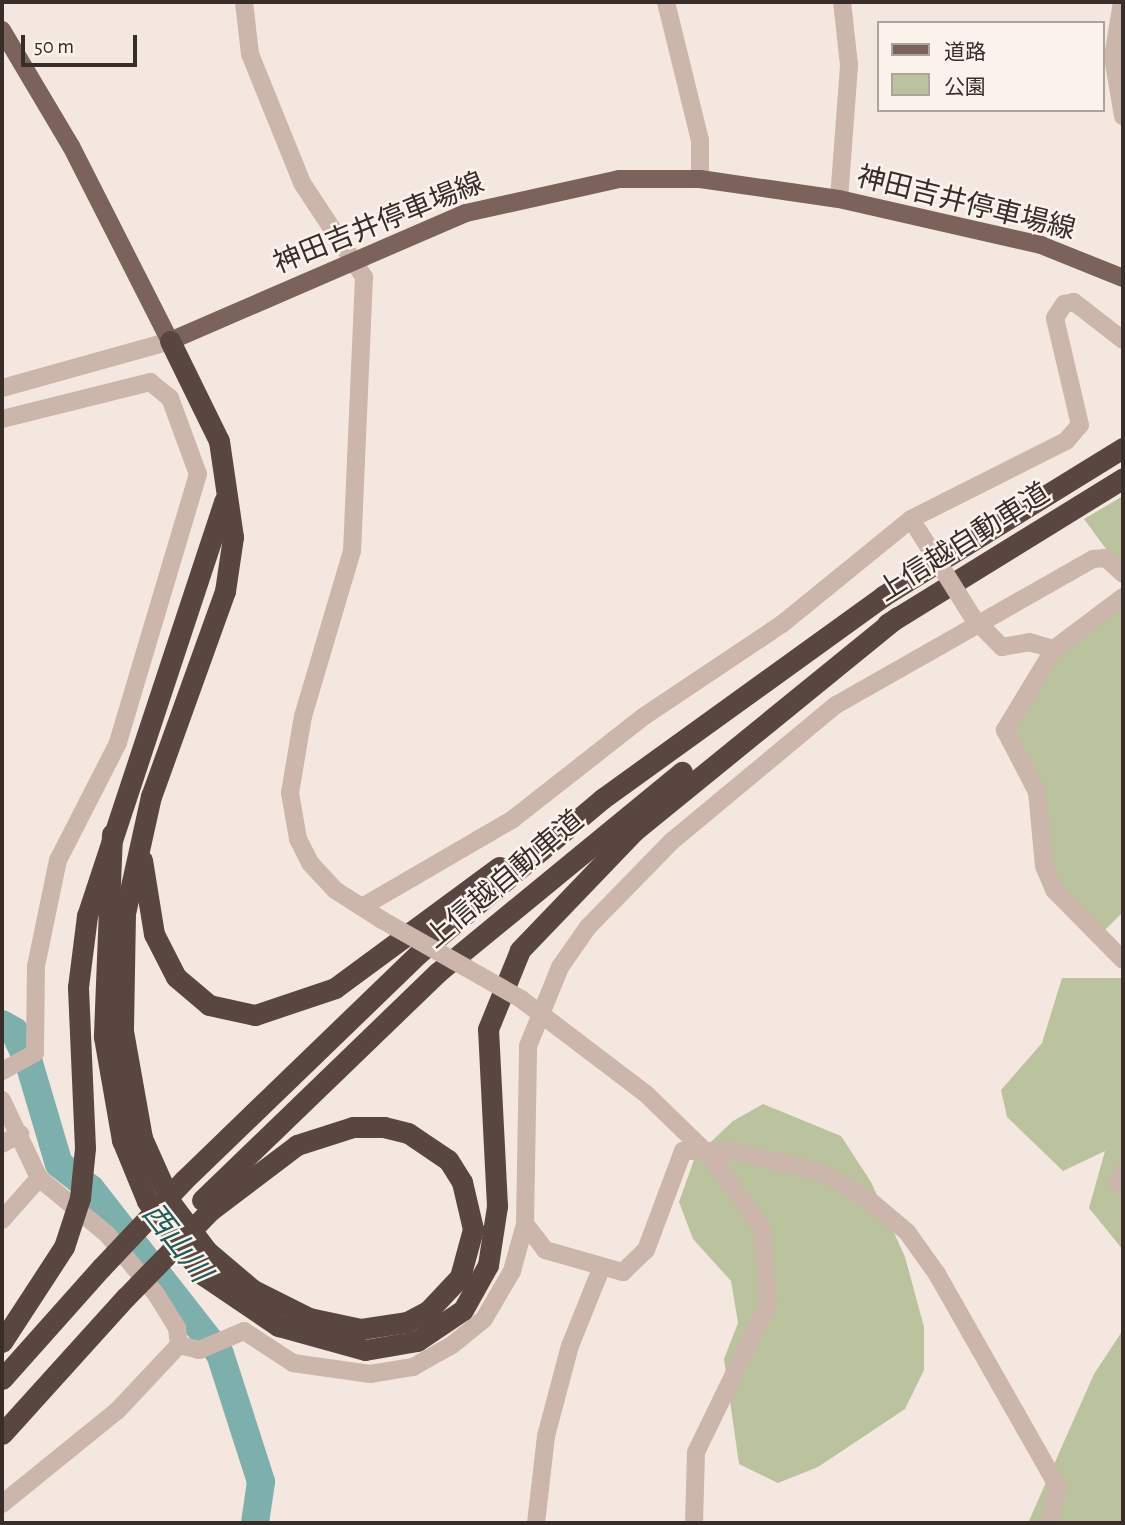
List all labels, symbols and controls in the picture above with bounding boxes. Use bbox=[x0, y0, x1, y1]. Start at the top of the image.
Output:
scale bar bbox=[24, 21, 140, 65]
legend bbox=[876, 21, 1104, 112]
text: 50 m bbox=[34, 36, 74, 57]
text: 道路 bbox=[944, 42, 986, 63]
text: 公園 bbox=[944, 77, 986, 98]
street label: 神田吉井停車場線 bbox=[853, 161, 1079, 247]
street label: 神田吉井停車場線 bbox=[269, 166, 489, 282]
street label: 上信越自動車道 bbox=[872, 477, 1056, 609]
street label: 上信越自動車道 bbox=[419, 804, 591, 956]
water label: 西山川 bbox=[134, 1196, 218, 1290]

